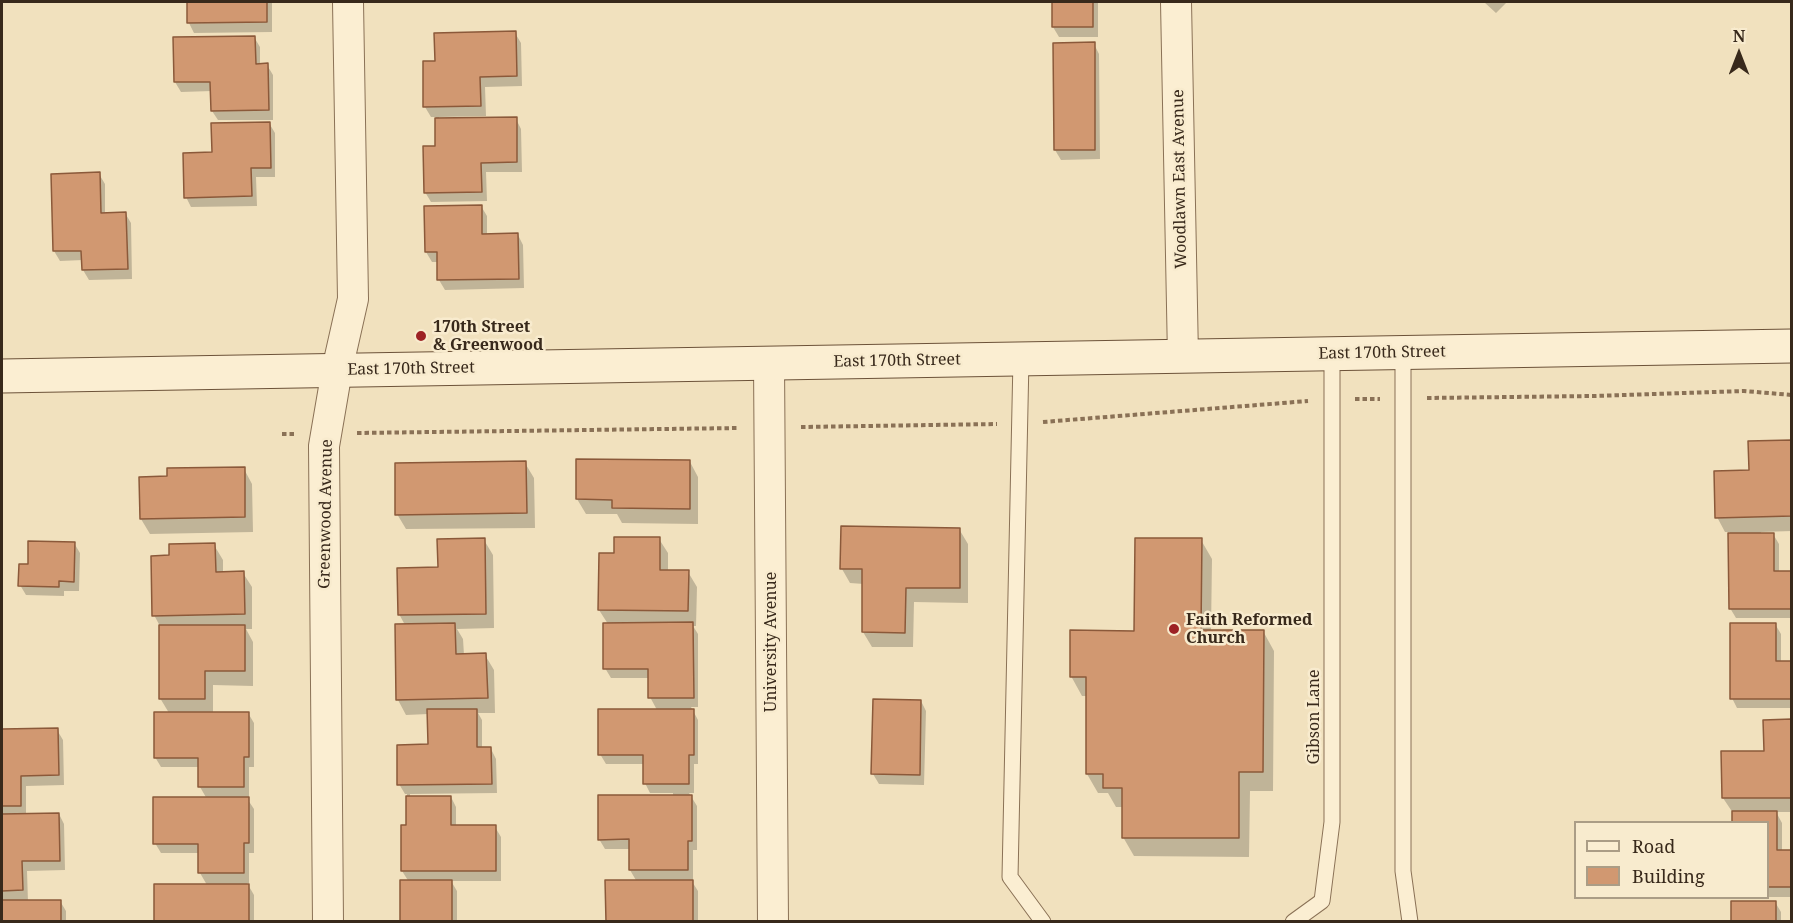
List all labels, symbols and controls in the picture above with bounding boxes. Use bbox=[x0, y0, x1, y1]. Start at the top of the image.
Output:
north arrow bbox=[1709, 24, 1769, 84]
text: N bbox=[1733, 25, 1745, 47]
street label: Woodlawn East Avenue bbox=[1169, 89, 1191, 269]
place label: 170th Street & Greenwood bbox=[433, 317, 543, 355]
marker: 170th Street & Greenwood bbox=[414, 329, 428, 343]
street label: East 170th Street bbox=[1318, 342, 1446, 364]
street label: East 170th Street bbox=[833, 350, 961, 372]
street label: East 170th Street bbox=[347, 358, 475, 380]
street label: Greenwood Avenue bbox=[315, 439, 337, 589]
street label: University Avenue bbox=[761, 572, 781, 712]
place label: Faith Reformed Church bbox=[1186, 610, 1312, 648]
marker: Faith Reformed Church bbox=[1167, 622, 1181, 636]
street label: Gibson Lane bbox=[1304, 669, 1324, 765]
legend bbox=[1574, 821, 1769, 899]
text: Road bbox=[1632, 834, 1675, 858]
text: Building bbox=[1632, 864, 1705, 888]

